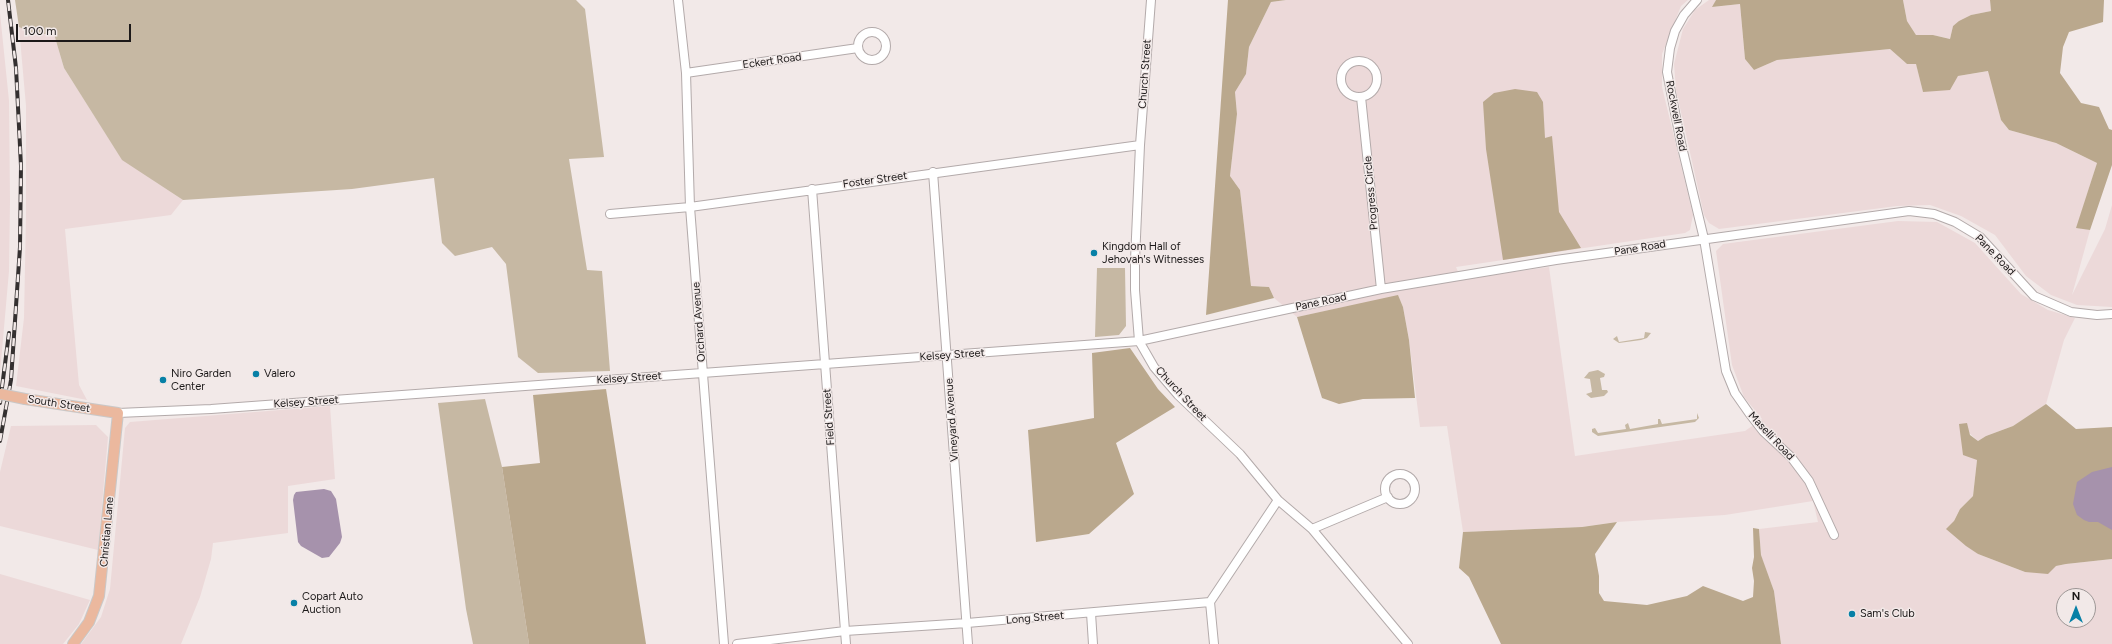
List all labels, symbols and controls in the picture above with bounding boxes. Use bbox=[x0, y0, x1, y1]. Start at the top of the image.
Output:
scale bar bbox=[18, 16, 133, 42]
text: 100 m bbox=[23, 24, 57, 38]
street label: Church Street bbox=[1136, 39, 1154, 109]
street label: Eckert Road bbox=[742, 50, 802, 72]
street label: Rockwell Road bbox=[1663, 79, 1689, 153]
street label: Progress Circle bbox=[1361, 155, 1381, 231]
street label: Foster Street bbox=[842, 169, 908, 191]
street label: Pane Road bbox=[1972, 232, 2018, 278]
street label: Pane Road bbox=[1613, 237, 1667, 259]
place label: Kingdom Hall of Jehovah's Witnesses bbox=[1102, 240, 1204, 266]
marker: Kingdom Hall of Jehovah's Witnesses bbox=[1089, 248, 1099, 258]
street label: Orchard Avenue bbox=[690, 282, 708, 362]
street label: Pane Road bbox=[1294, 290, 1348, 314]
street label: Kelsey Street bbox=[919, 346, 985, 364]
street label: Church Street bbox=[1152, 364, 1210, 424]
place label: Niro Garden Center bbox=[171, 367, 231, 393]
place label: Valero bbox=[264, 367, 295, 381]
marker: Valero bbox=[251, 369, 261, 379]
street label: Kelsey Street bbox=[596, 369, 662, 387]
marker: Niro Garden Center bbox=[158, 375, 168, 385]
street label: Vineyard Avenue bbox=[943, 378, 961, 462]
street label: Field Street bbox=[820, 388, 838, 446]
street label: South Street bbox=[27, 393, 91, 415]
street label: Kelsey Street bbox=[273, 393, 339, 411]
street label: Maselli Road bbox=[1745, 409, 1797, 463]
street label: Christian Lane bbox=[97, 497, 117, 567]
north arrow bbox=[2056, 588, 2096, 628]
place label: Copart Auto Auction bbox=[302, 590, 363, 616]
text: N bbox=[2072, 590, 2080, 603]
marker: Copart Auto Auction bbox=[289, 598, 299, 608]
place label: Sam's Club bbox=[1860, 607, 1915, 621]
street label: Long Street bbox=[1005, 609, 1065, 627]
marker: Sam's Club bbox=[1847, 609, 1857, 619]

